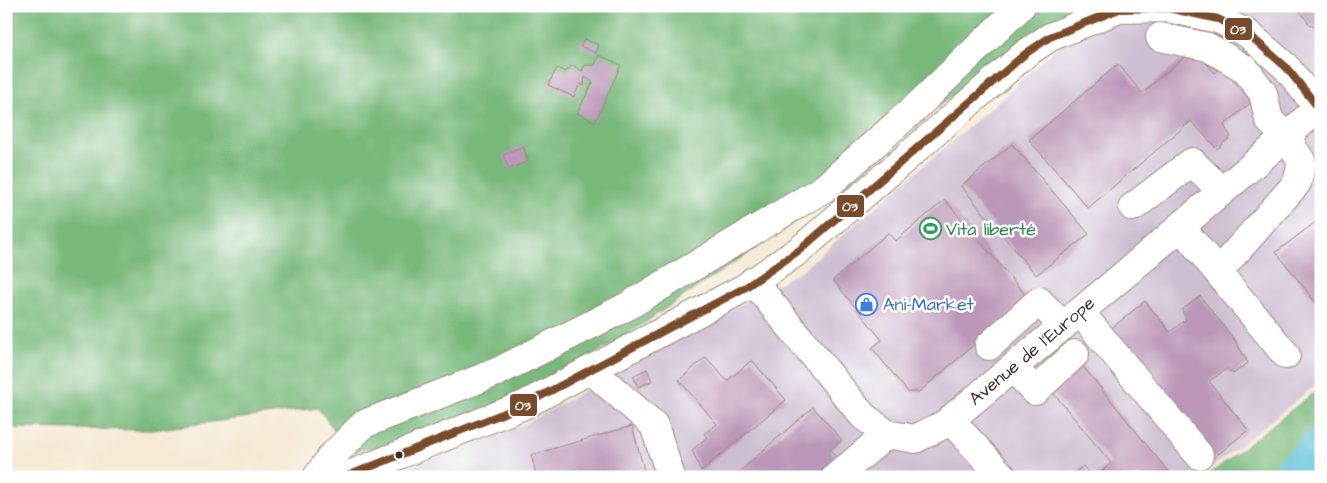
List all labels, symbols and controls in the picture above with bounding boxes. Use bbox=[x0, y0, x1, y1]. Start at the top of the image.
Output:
line badge: 03 bbox=[1224, 17, 1253, 41]
text: 03 bbox=[1230, 20, 1247, 40]
line badge: 03 bbox=[836, 194, 865, 218]
text: 03 bbox=[842, 197, 859, 217]
sports icon: Vita liberté bbox=[918, 217, 942, 241]
place label: Vita liberté bbox=[946, 217, 1036, 242]
street label: Avenue de l'Europe bbox=[964, 291, 1100, 411]
shop icon: Ani-Market bbox=[855, 292, 879, 316]
place label: Ani-Market bbox=[883, 292, 975, 317]
line badge: 03 bbox=[509, 393, 538, 417]
text: 03 bbox=[515, 396, 532, 416]
unlabelled marker bbox=[394, 450, 404, 460]

